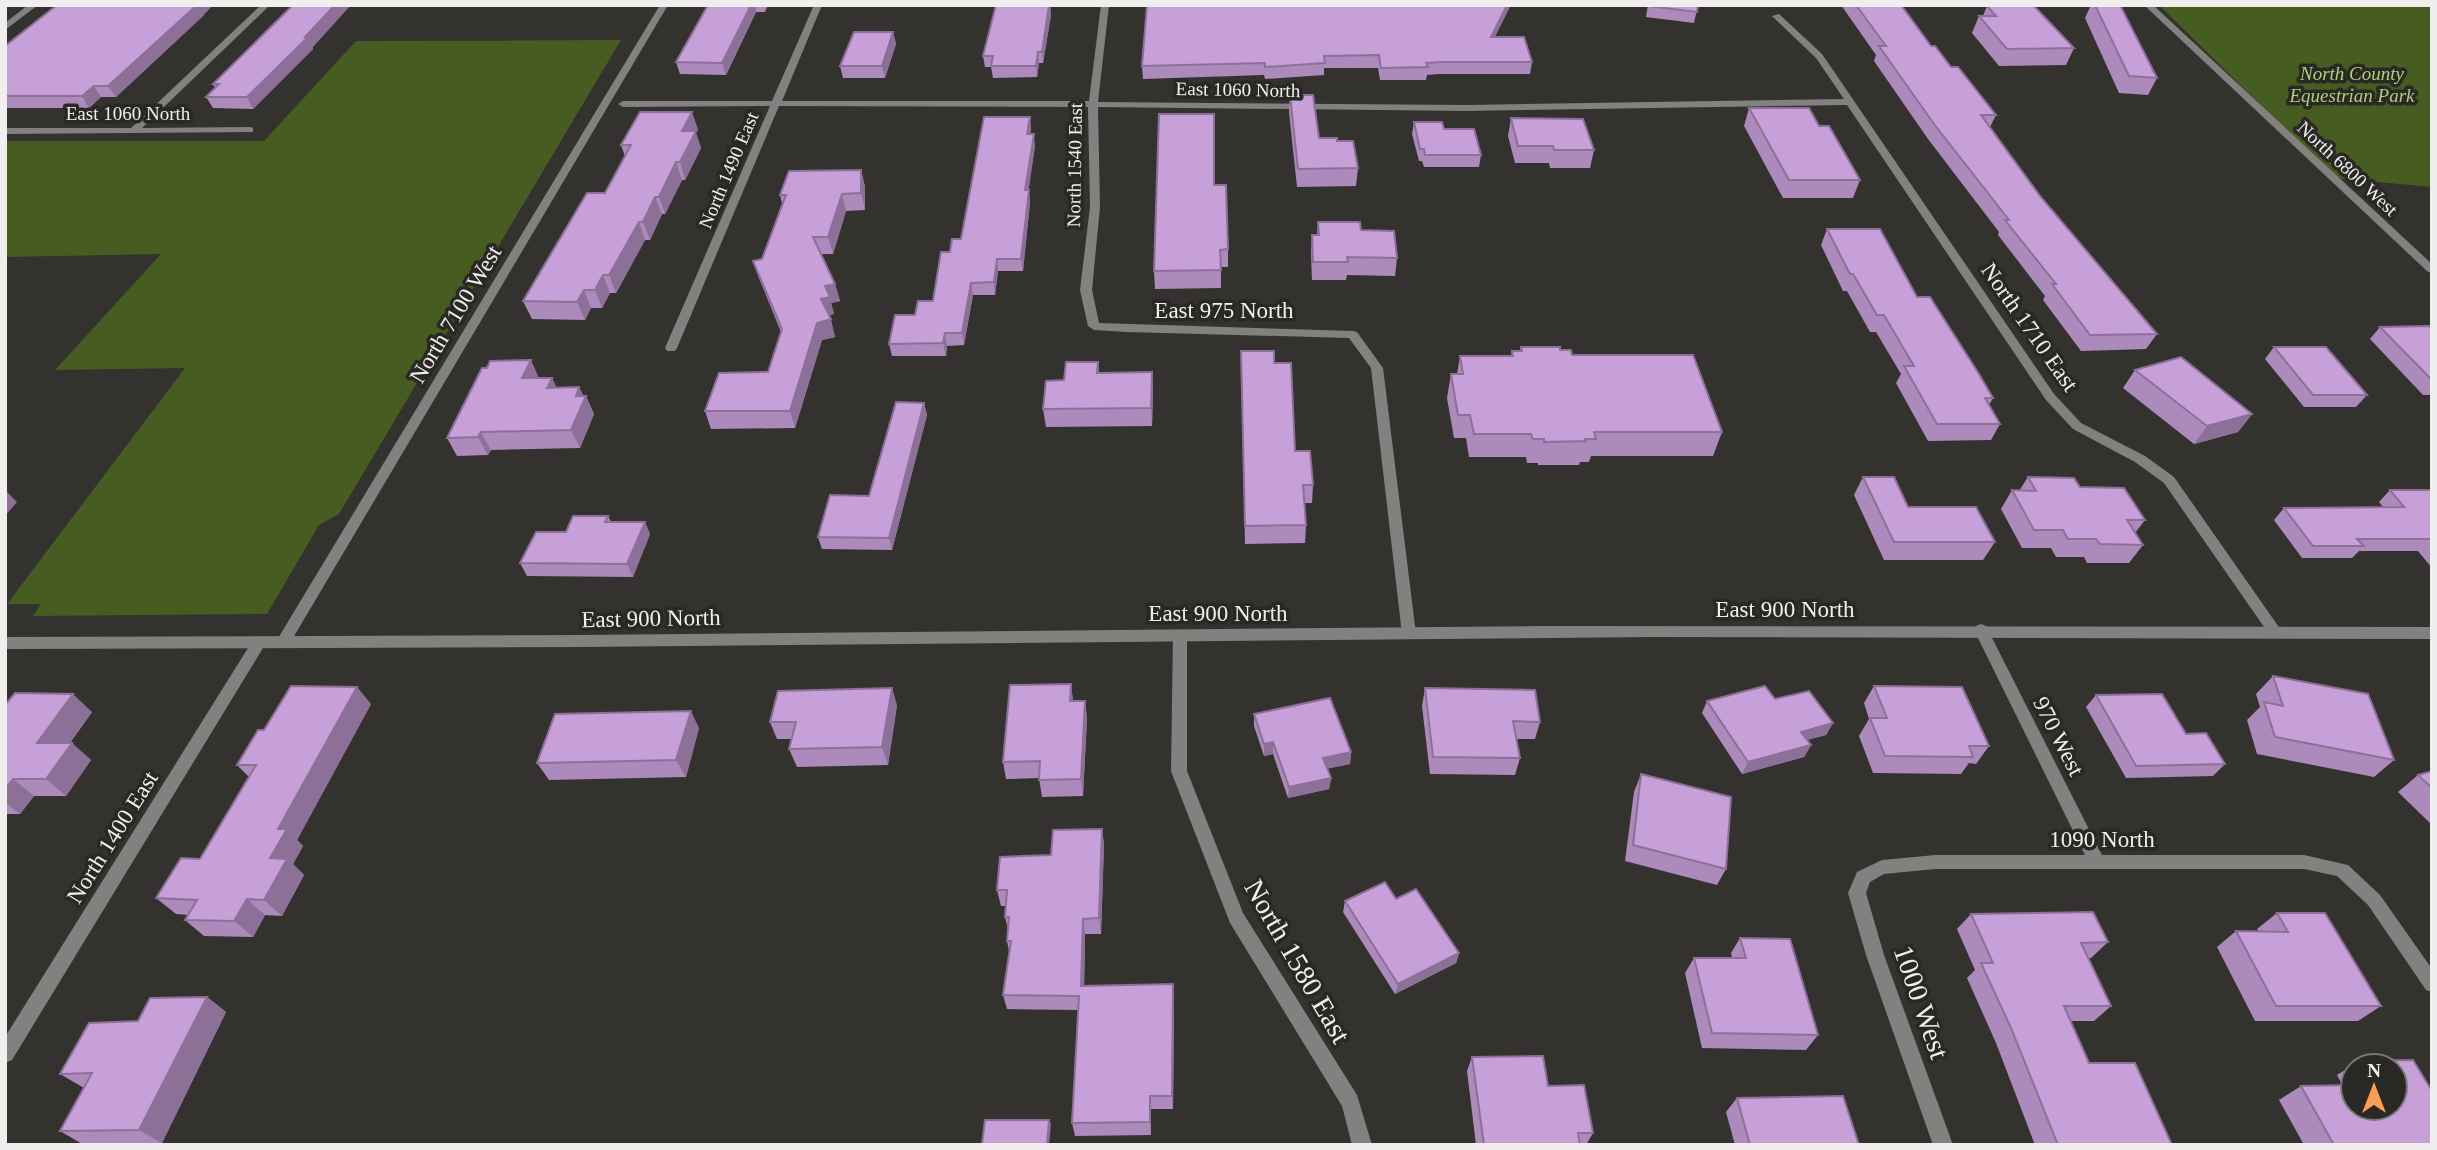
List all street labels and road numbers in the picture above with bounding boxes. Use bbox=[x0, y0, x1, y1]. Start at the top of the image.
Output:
street label: East 1060 North bbox=[1176, 78, 1301, 101]
street label: North 1540 East bbox=[1063, 102, 1086, 227]
street label: East 1060 North bbox=[66, 103, 191, 124]
street label: North 1490 East bbox=[694, 108, 763, 232]
street label: North 6800 West bbox=[2293, 117, 2403, 221]
street label: North 7100 West bbox=[404, 240, 507, 388]
street label: North 1710 East bbox=[1976, 258, 2083, 397]
street label: East 975 North bbox=[1154, 298, 1294, 323]
street label: East 900 North bbox=[1715, 597, 1855, 622]
street label: East 900 North bbox=[1148, 601, 1288, 626]
street label: East 900 North bbox=[581, 605, 721, 632]
street label: 970 West bbox=[2028, 693, 2089, 780]
street label: North 1400 East bbox=[62, 766, 163, 908]
street label: 1090 North bbox=[2049, 827, 2155, 852]
street label: North 1580 East bbox=[1238, 874, 1357, 1049]
street label: 1000 West bbox=[1888, 941, 1955, 1063]

